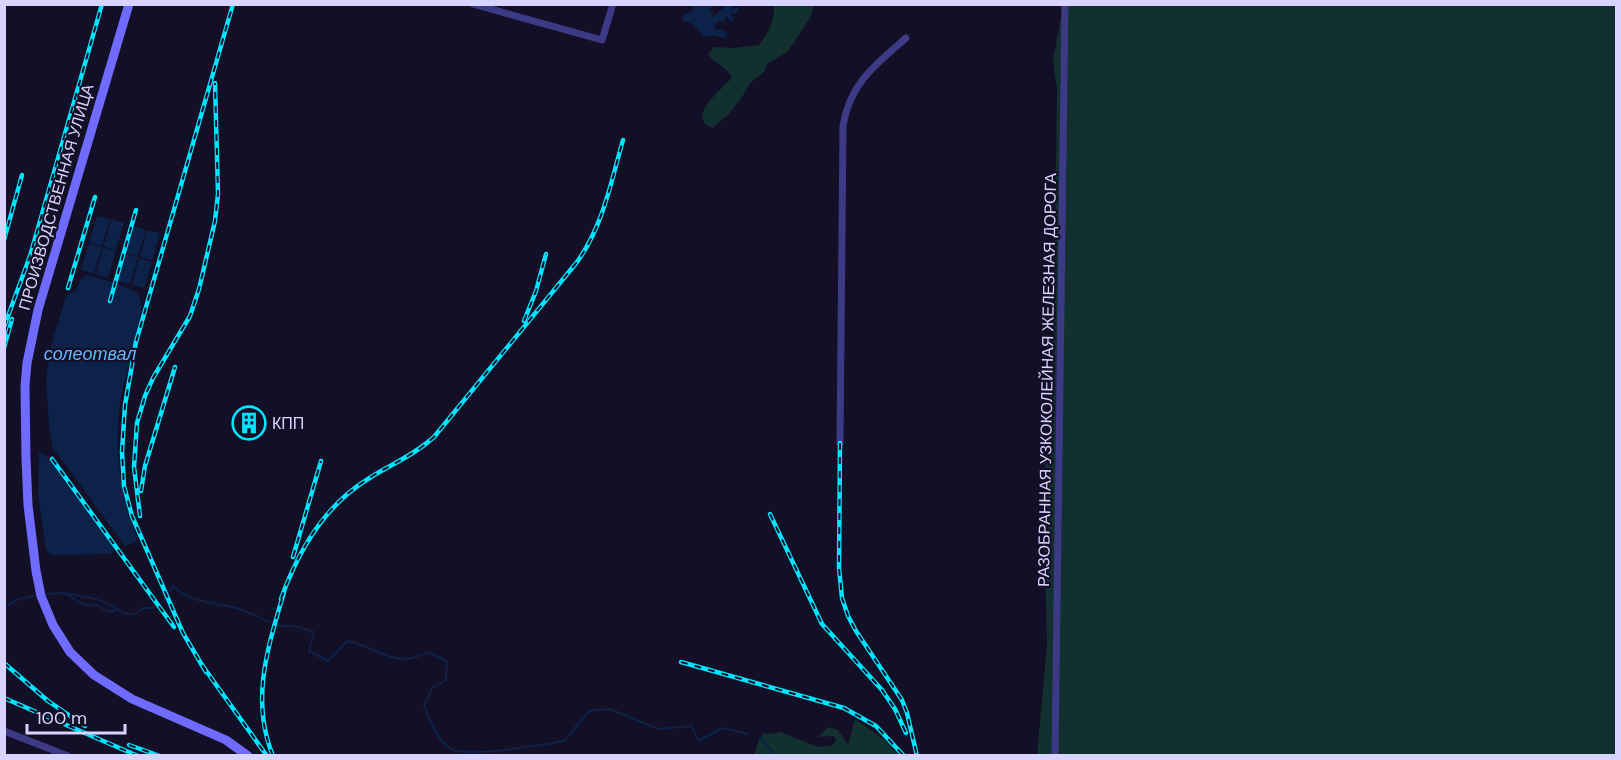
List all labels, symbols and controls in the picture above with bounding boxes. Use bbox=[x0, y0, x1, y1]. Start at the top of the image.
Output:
street label: ПРОИЗВОДСТВЕННАЯ УЛИЦА bbox=[14, 81, 98, 313]
street label: РАЗОБРАННАЯ УЗКОКОЛЕЙНАЯ ЖЕЛЕЗНАЯ ДОРОГА bbox=[1033, 173, 1061, 587]
water label: солеотвал bbox=[44, 342, 136, 366]
building icon: КПП bbox=[231, 405, 267, 441]
place label: КПП bbox=[272, 413, 304, 434]
scale bar bbox=[27, 697, 124, 735]
text: 100 m bbox=[36, 706, 87, 730]

